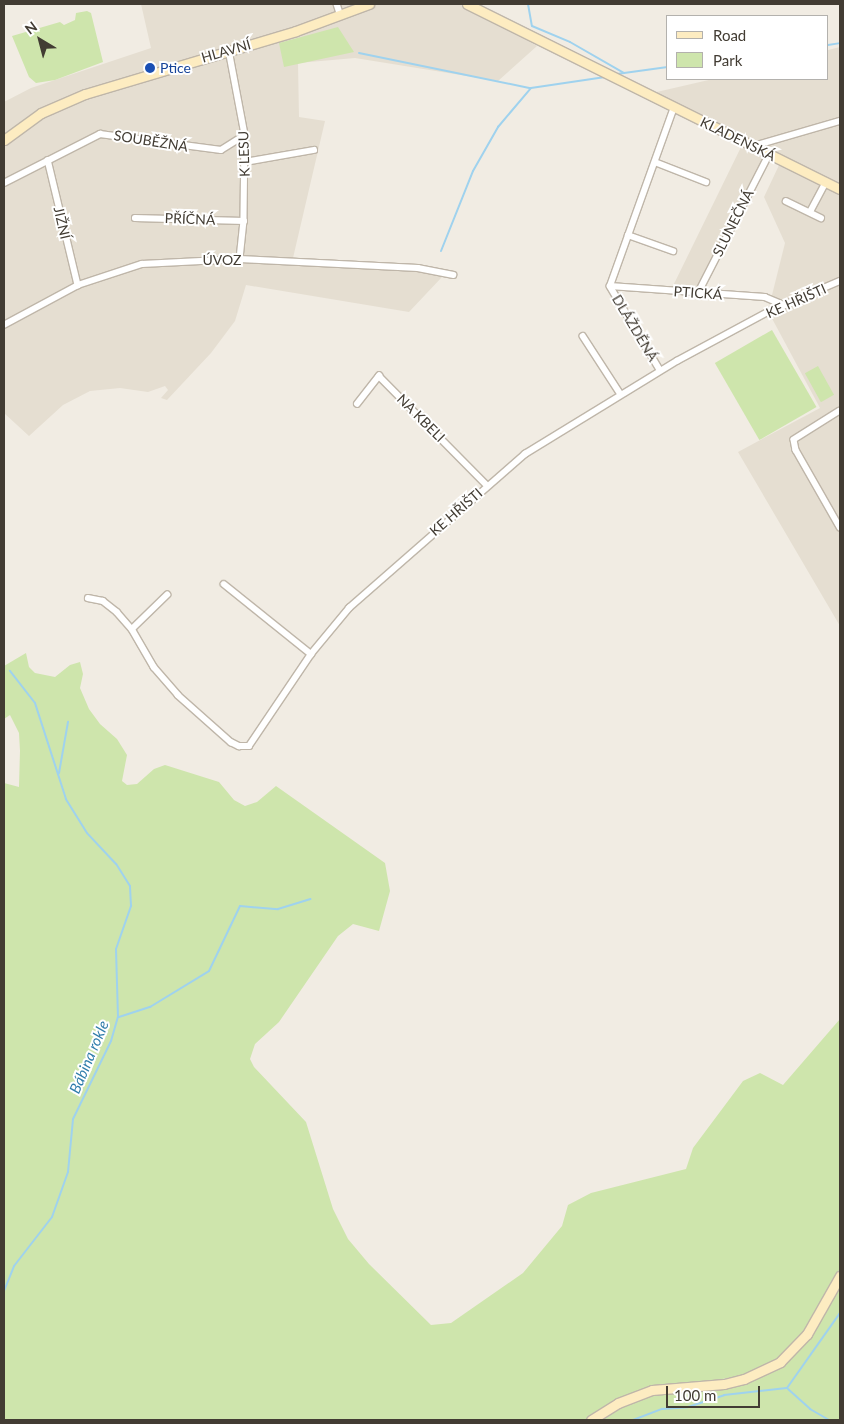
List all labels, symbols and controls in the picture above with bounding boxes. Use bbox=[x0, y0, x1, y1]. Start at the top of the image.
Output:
north arrow bbox=[15, 15, 65, 65]
legend bbox=[666, 15, 829, 80]
text: N bbox=[21, 18, 40, 38]
text: Road bbox=[713, 26, 746, 44]
street label: HLAVNÍ bbox=[199, 36, 253, 66]
text: Park bbox=[713, 51, 742, 69]
place label: Ptice bbox=[160, 60, 191, 76]
marker: Ptice bbox=[144, 62, 156, 74]
street label: KLADENSKÁ bbox=[698, 114, 778, 164]
street label: SOUBĚŽNÁ bbox=[113, 127, 189, 155]
street label: K LESU bbox=[235, 131, 253, 177]
street label: SLUNEČNÁ bbox=[709, 187, 757, 259]
street label: JIŽNÍ bbox=[50, 205, 74, 241]
street label: PŘÍČNÁ bbox=[164, 210, 216, 228]
street label: ÚVOZ bbox=[203, 252, 241, 268]
street label: KE HŘIŠTI bbox=[763, 280, 829, 322]
street label: PTICKÁ bbox=[673, 283, 723, 303]
street label: DLÁŽDĚNÁ bbox=[609, 292, 661, 364]
street label: NA KBELI bbox=[393, 390, 449, 446]
street label: KE HŘIŠTI bbox=[426, 485, 486, 539]
water label: Bábina rokle bbox=[66, 1018, 112, 1096]
scale bar bbox=[669, 1376, 763, 1408]
text: 100 m bbox=[674, 1386, 716, 1404]

